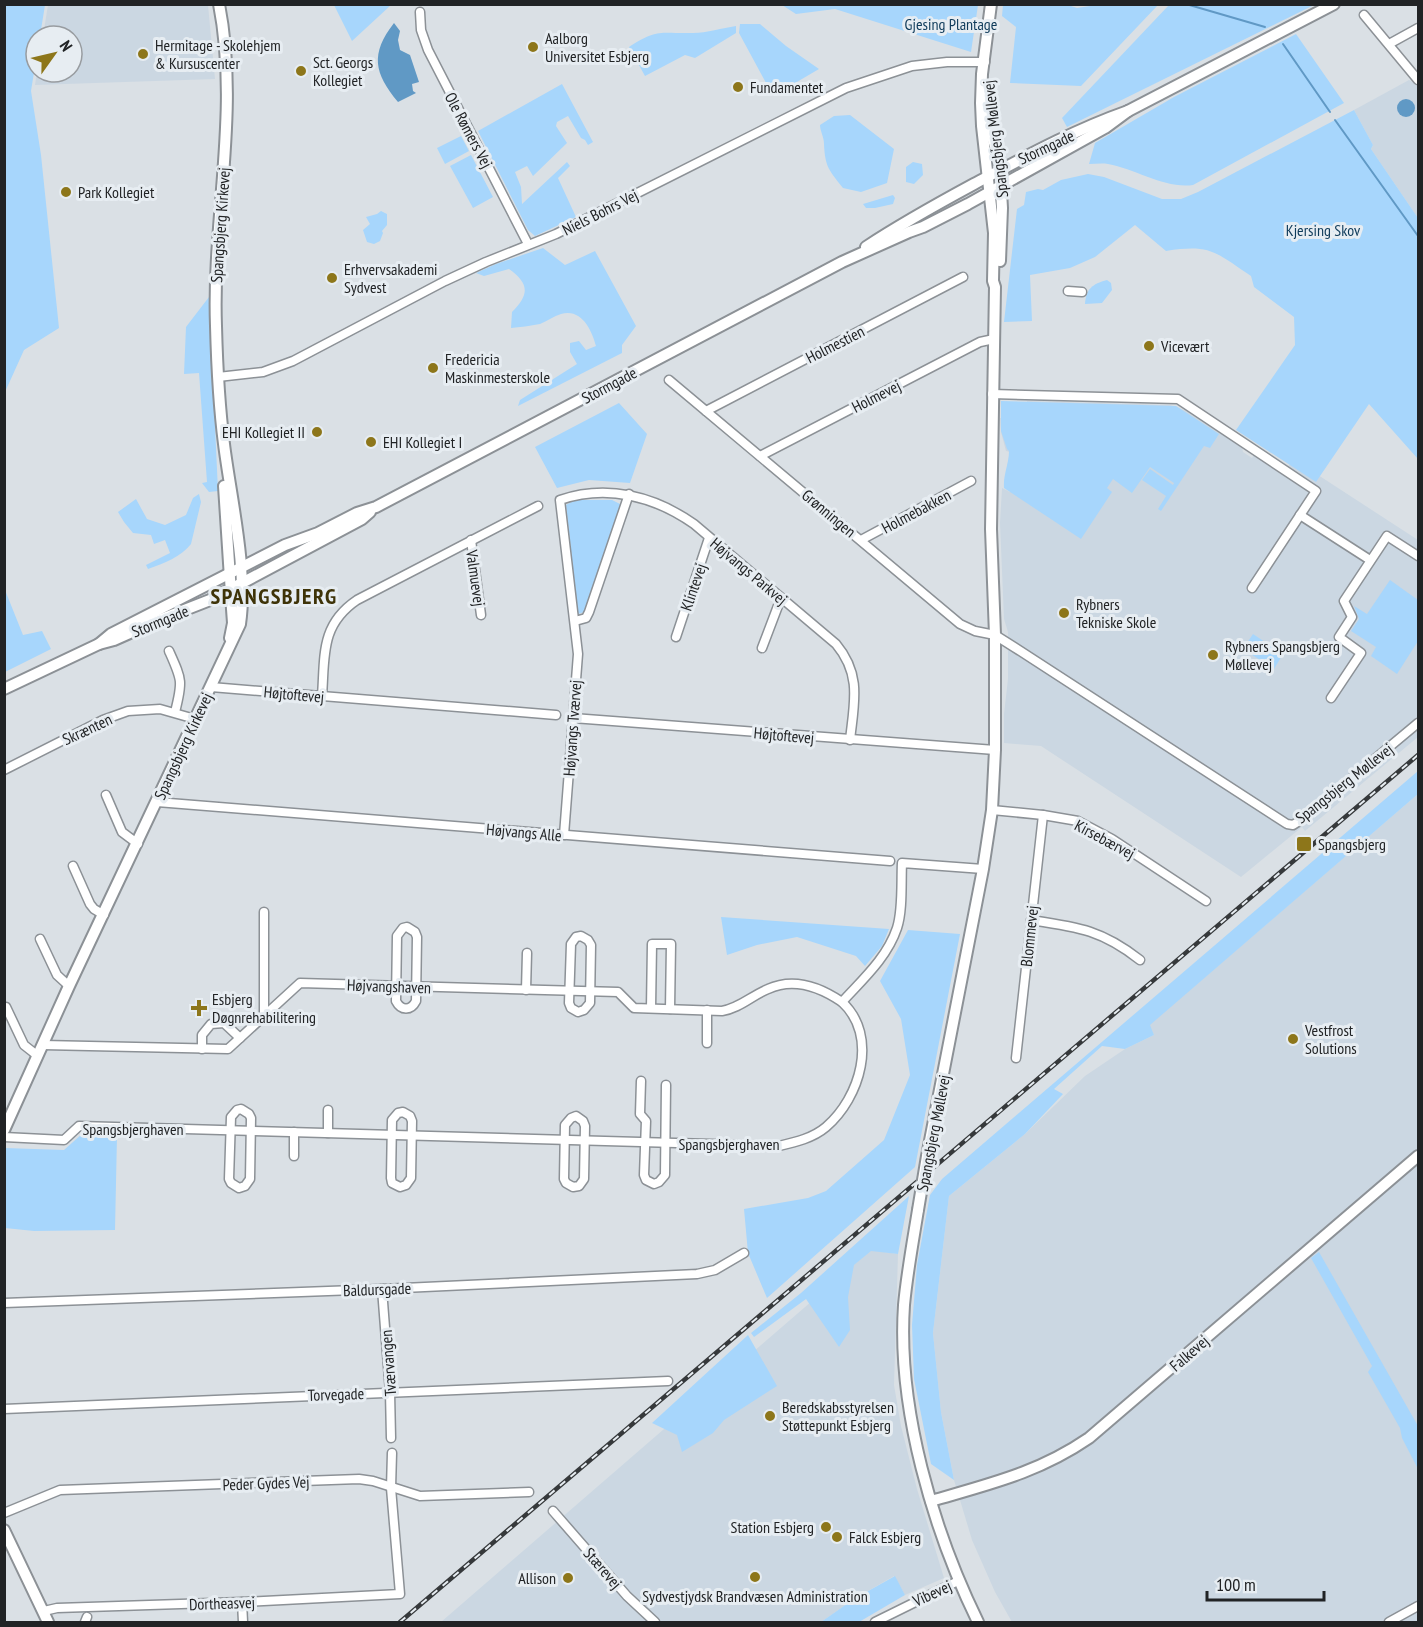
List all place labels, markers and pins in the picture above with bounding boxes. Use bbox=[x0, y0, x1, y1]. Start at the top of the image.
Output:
place label: Aalborg Universitet Esbjerg bbox=[545, 28, 649, 66]
place label: Hermitage - Skolehjem & Kursuscenter bbox=[155, 35, 281, 73]
marker: Aalborg Universitet Esbjerg bbox=[526, 40, 540, 54]
marker: Hermitage - Skolehjem & Kursuscenter bbox=[136, 47, 150, 61]
place label: Sct. Georgs Kollegiet bbox=[313, 52, 373, 90]
marker: Sct. Georgs Kollegiet bbox=[294, 64, 308, 78]
place label: Fundamentet bbox=[750, 77, 824, 97]
marker: Fundamentet bbox=[731, 80, 745, 94]
place label: Park Kollegiet bbox=[78, 182, 155, 202]
marker: Park Kollegiet bbox=[59, 185, 73, 199]
place label: Erhvervsakademi Sydvest bbox=[344, 259, 438, 297]
marker: Erhvervsakademi Sydvest bbox=[325, 271, 339, 285]
place label: Vicevært bbox=[1160, 336, 1210, 356]
marker: Vicevært bbox=[1142, 339, 1156, 353]
place label: Fredericia Maskinmesterskole bbox=[445, 349, 550, 387]
marker: Fredericia Maskinmesterskole bbox=[426, 361, 440, 375]
place label: EHI Kollegiet II bbox=[222, 422, 305, 442]
marker: EHI Kollegiet II bbox=[310, 425, 324, 439]
place label: EHI Kollegiet I bbox=[383, 432, 462, 452]
marker: EHI Kollegiet I bbox=[364, 435, 378, 449]
place label: Rybners Tekniske Skole bbox=[1076, 594, 1156, 632]
marker: Rybners Tekniske Skole bbox=[1057, 606, 1071, 620]
place label: Rybners Spangsbjerg Møllevej bbox=[1225, 636, 1340, 674]
marker: Rybners Spangsbjerg Møllevej bbox=[1206, 648, 1220, 662]
place label: Spangsbjerg bbox=[1318, 834, 1386, 854]
marker: Spangsbjerg bbox=[1295, 835, 1313, 853]
place label: Esbjerg Døgnrehabilitering bbox=[212, 989, 316, 1027]
marker: Esbjerg Døgnrehabilitering bbox=[190, 999, 208, 1017]
place label: Vestfrost Solutions bbox=[1304, 1020, 1357, 1058]
marker: Vestfrost Solutions bbox=[1286, 1032, 1300, 1046]
place label: Beredskabsstyrelsen Støttepunkt Esbjerg bbox=[782, 1397, 894, 1435]
marker: Beredskabsstyrelsen Støttepunkt Esbjerg bbox=[763, 1409, 777, 1423]
place label: Station Esbjerg bbox=[731, 1517, 814, 1537]
marker: Station Esbjerg bbox=[819, 1520, 833, 1534]
place label: Falck Esbjerg bbox=[849, 1527, 921, 1547]
marker: Falck Esbjerg bbox=[830, 1530, 844, 1544]
place label: Allison bbox=[518, 1568, 556, 1588]
marker: Sydvestjydsk Brandvæsen Administration bbox=[748, 1570, 762, 1584]
marker: Allison bbox=[561, 1571, 575, 1585]
place label: Sydvestjydsk Brandvæsen Administration bbox=[642, 1586, 868, 1606]

